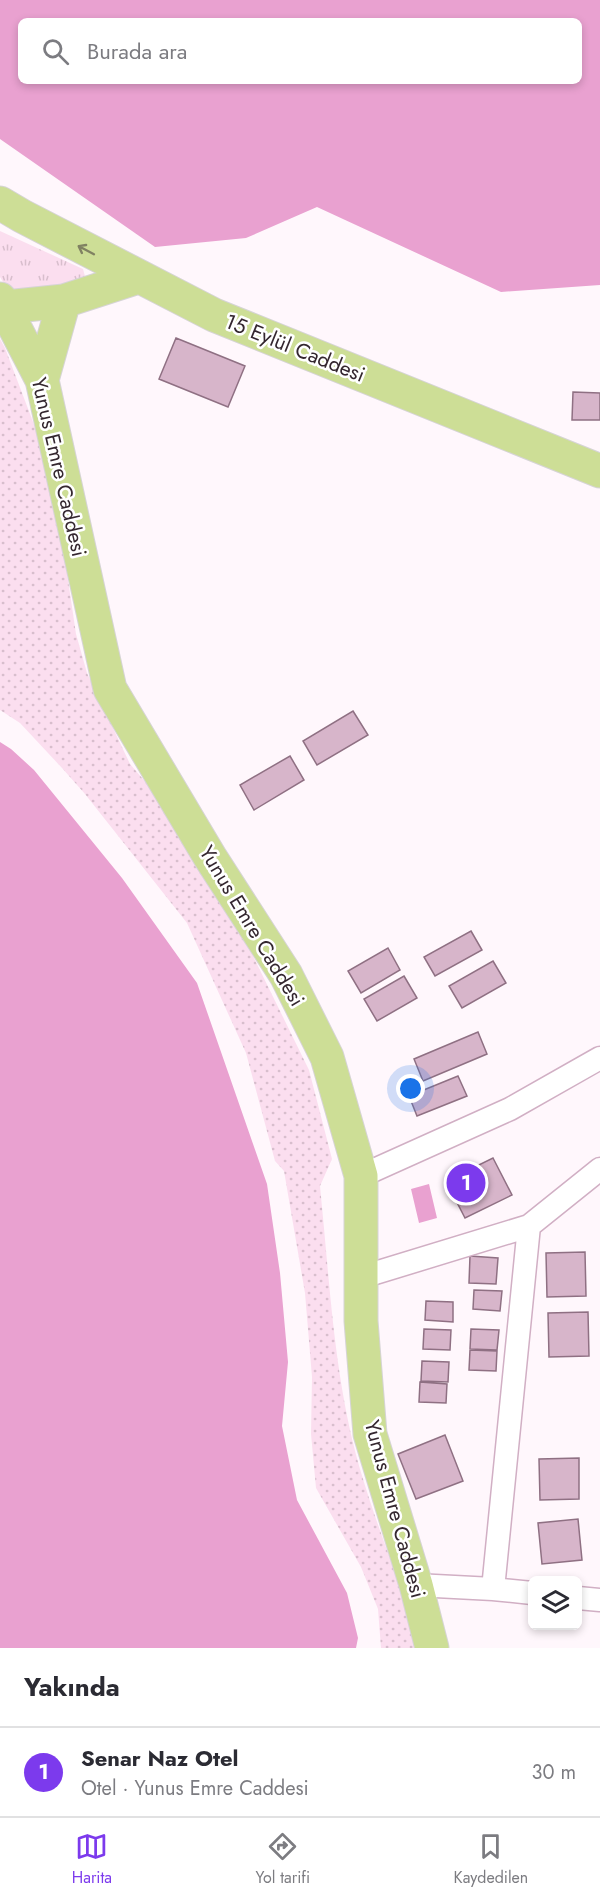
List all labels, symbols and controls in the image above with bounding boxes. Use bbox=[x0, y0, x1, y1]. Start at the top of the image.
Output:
search box bbox=[18, 18, 582, 84]
icon: search bbox=[39, 35, 72, 68]
text: Burada ara bbox=[87, 35, 187, 67]
one-way arrow bbox=[78, 244, 96, 255]
street label: 15 Eylül Caddesi bbox=[221, 306, 369, 390]
street label: Yunus Emre Caddesi bbox=[24, 374, 94, 560]
street label: Yunus Emre Caddesi bbox=[192, 840, 312, 1012]
your location bbox=[396, 1074, 425, 1103]
pin: 1 bbox=[446, 1160, 486, 1206]
street label: Yunus Emre Caddesi bbox=[357, 1417, 433, 1601]
map controls bbox=[528, 1576, 582, 1630]
button: layers bbox=[528, 1576, 582, 1630]
text: Yakında bbox=[24, 1668, 120, 1706]
text: Senar Naz Otel bbox=[81, 1742, 239, 1774]
text: 1 bbox=[38, 1758, 49, 1787]
text: 30 m bbox=[531, 1758, 576, 1787]
text: Otel · Yunus Emre Caddesi bbox=[81, 1774, 309, 1803]
tab: Harita bbox=[72, 1830, 112, 1889]
tab: Yol tarifi bbox=[256, 1830, 310, 1889]
tab: Kaydedilen bbox=[454, 1830, 528, 1889]

